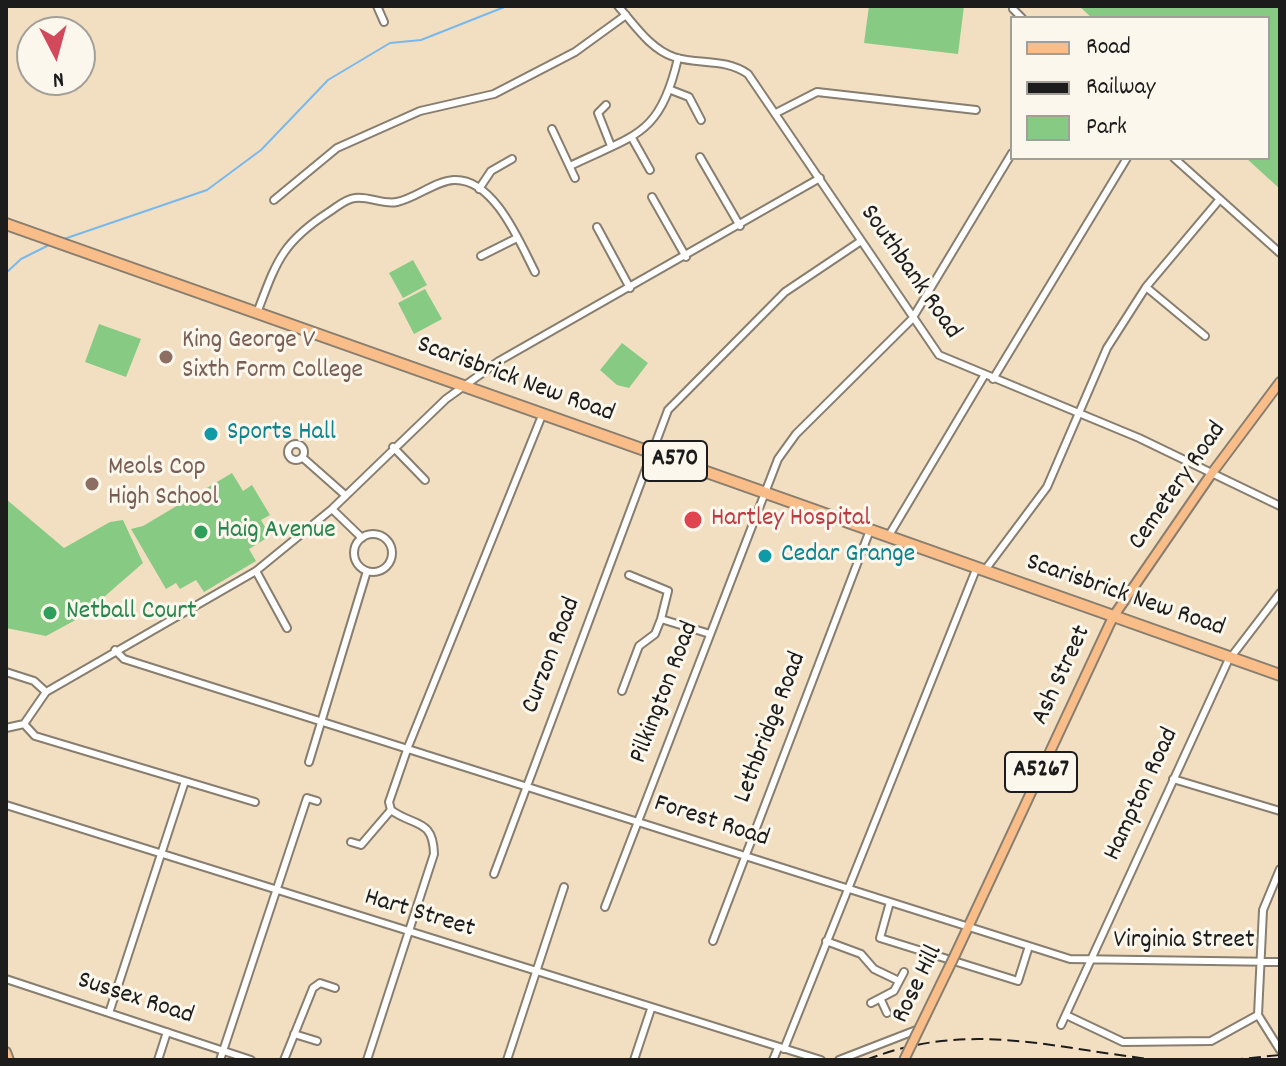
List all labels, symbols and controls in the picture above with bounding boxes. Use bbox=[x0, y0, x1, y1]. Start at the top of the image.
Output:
north arrow bbox=[16, 16, 96, 96]
legend bbox=[1010, 16, 1270, 160]
text: Road bbox=[1086, 31, 1131, 65]
text: N bbox=[51, 62, 65, 94]
text: Railway bbox=[1086, 71, 1155, 105]
text: Park bbox=[1086, 111, 1127, 145]
street label: Southbank Road bbox=[851, 200, 967, 346]
place label: King George V Sixth Form College bbox=[182, 326, 363, 388]
street label: Scarisbrick New Road bbox=[412, 331, 618, 431]
marker: King George V Sixth Form College bbox=[157, 348, 175, 366]
street label: Cemetery Road bbox=[1123, 417, 1235, 557]
place label: Sports Hall bbox=[227, 418, 336, 450]
marker: Sports Hall bbox=[202, 425, 220, 443]
road number: A570 bbox=[643, 441, 707, 481]
place label: Meols Cop High School bbox=[108, 453, 218, 514]
marker: Meols Cop High School bbox=[83, 475, 101, 493]
place label: Hartley Hospital bbox=[711, 504, 870, 536]
marker: Hartley Hospital bbox=[682, 509, 704, 531]
place label: Haig Avenue bbox=[217, 516, 336, 548]
marker: Haig Avenue bbox=[192, 523, 210, 541]
place label: Cedar Grange bbox=[781, 540, 915, 572]
marker: Cedar Grange bbox=[756, 547, 774, 565]
street label: Scarisbrick New Road bbox=[1022, 548, 1228, 646]
street label: Curzon Road bbox=[517, 594, 589, 718]
place label: Netball Court bbox=[66, 597, 197, 629]
marker: Netball Court bbox=[41, 604, 59, 622]
street label: Pilkington Road bbox=[625, 618, 707, 768]
street label: Ash Street bbox=[1026, 621, 1100, 731]
street label: Lethbridge Road bbox=[729, 648, 815, 808]
street label: Hampton Road bbox=[1099, 724, 1187, 866]
road number: A5267 bbox=[1005, 752, 1077, 792]
street label: Forest Road bbox=[649, 790, 773, 856]
street label: Hart Street bbox=[360, 883, 478, 947]
street label: Virginia Street bbox=[1113, 926, 1255, 958]
street label: Rose Hill bbox=[887, 941, 951, 1029]
street label: Sussex Road bbox=[73, 967, 197, 1033]

